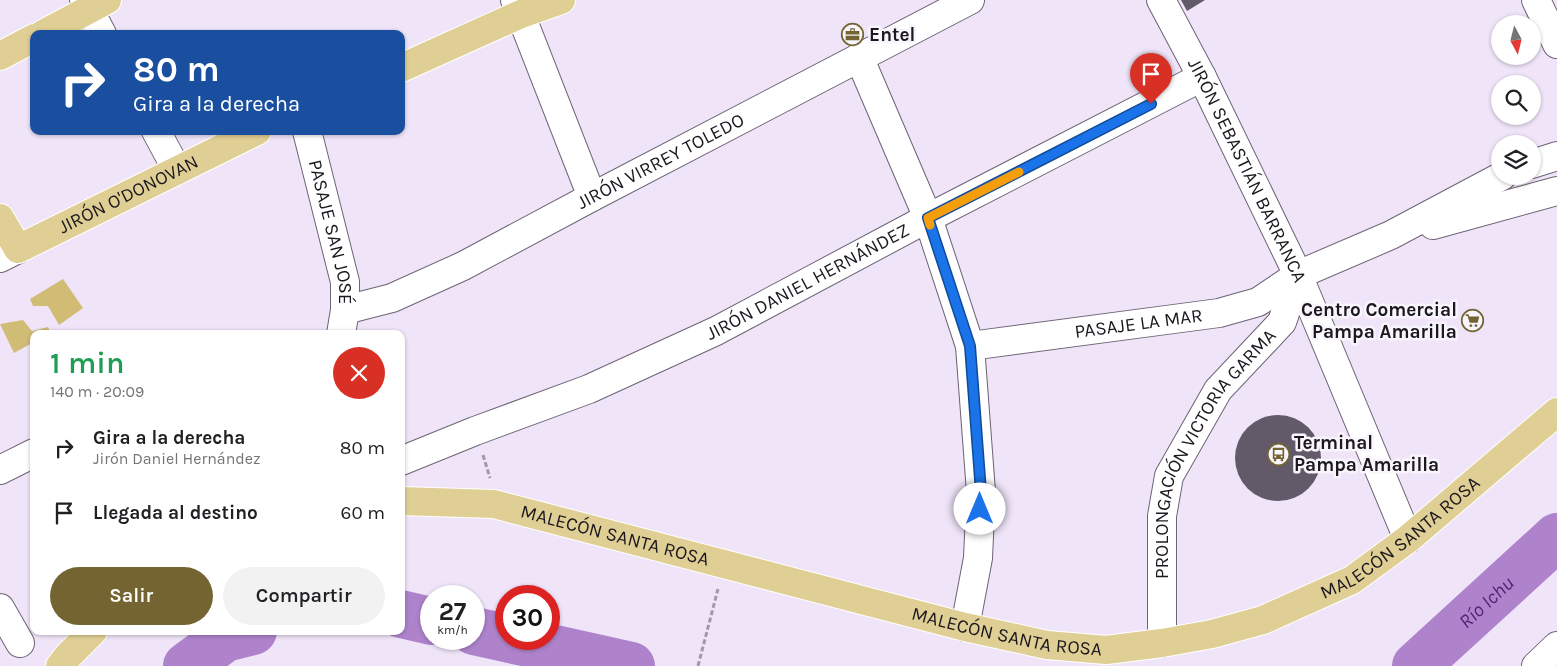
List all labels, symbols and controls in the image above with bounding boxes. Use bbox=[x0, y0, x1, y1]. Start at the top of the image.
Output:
north arrow bbox=[1491, 15, 1541, 65]
map controls bbox=[1491, 15, 1541, 185]
office icon: Entel bbox=[841, 23, 865, 47]
place label: Entel bbox=[869, 24, 915, 46]
text: 80 m bbox=[133, 49, 220, 90]
icon: right bbox=[50, 50, 115, 115]
pin bbox=[1130, 53, 1172, 104]
street label: JIRÓN SEBASTIÁN BARRANCA bbox=[1183, 55, 1311, 286]
icon: arrive bbox=[1137, 60, 1165, 88]
button: search bbox=[1491, 75, 1541, 125]
text: Gira a la derecha bbox=[133, 91, 300, 117]
street label: JIRÓN VIRREY TOLEDO bbox=[573, 109, 748, 214]
button: layers bbox=[1491, 135, 1541, 185]
street label: JIRÓN O'DONOVAN bbox=[55, 151, 202, 238]
street label: PASAJE SAN JOSÉ bbox=[304, 157, 357, 304]
street label: JIRÓN DANIEL HERNÁNDEZ bbox=[703, 219, 913, 345]
place label: Centro Comercial Pampa Amarilla bbox=[1301, 299, 1457, 343]
street label: PASAJE LA MAR bbox=[1073, 304, 1204, 343]
supermarket icon: Centro Comercial Pampa Amarilla bbox=[1461, 309, 1485, 333]
street label: PROLONGACIÓN VICTORIA GARMA bbox=[1151, 324, 1281, 579]
text: 1 min bbox=[50, 345, 124, 381]
button: close bbox=[333, 347, 385, 399]
text: 140 m · 20:09 bbox=[50, 382, 144, 401]
text: Gira a la derecha bbox=[93, 427, 245, 449]
place label: Terminal Pampa Amarilla bbox=[1294, 432, 1439, 476]
icon: right bbox=[50, 434, 78, 462]
text: 80 m bbox=[340, 437, 385, 459]
bus stop icon: Terminal Pampa Amarilla bbox=[1266, 442, 1290, 466]
text: Jirón Daniel Hernández bbox=[93, 449, 261, 468]
street label: MALECÓN SANTA ROSA bbox=[1317, 472, 1484, 604]
position arrow bbox=[953, 482, 1005, 534]
icon: arrive bbox=[50, 499, 78, 527]
street label: MALECÓN SANTA ROSA bbox=[518, 500, 712, 571]
text: Llegada al destino bbox=[93, 502, 258, 524]
text: 60 m bbox=[341, 502, 385, 524]
button: Salir bbox=[50, 567, 213, 625]
button: Compartir bbox=[223, 567, 385, 625]
water label: Río Ichu bbox=[1454, 571, 1518, 633]
speed limit sign: 30 bbox=[495, 585, 560, 650]
text: 27 bbox=[439, 597, 466, 626]
street label: MALECÓN SANTA ROSA bbox=[909, 603, 1103, 661]
text: km/h bbox=[437, 623, 468, 637]

